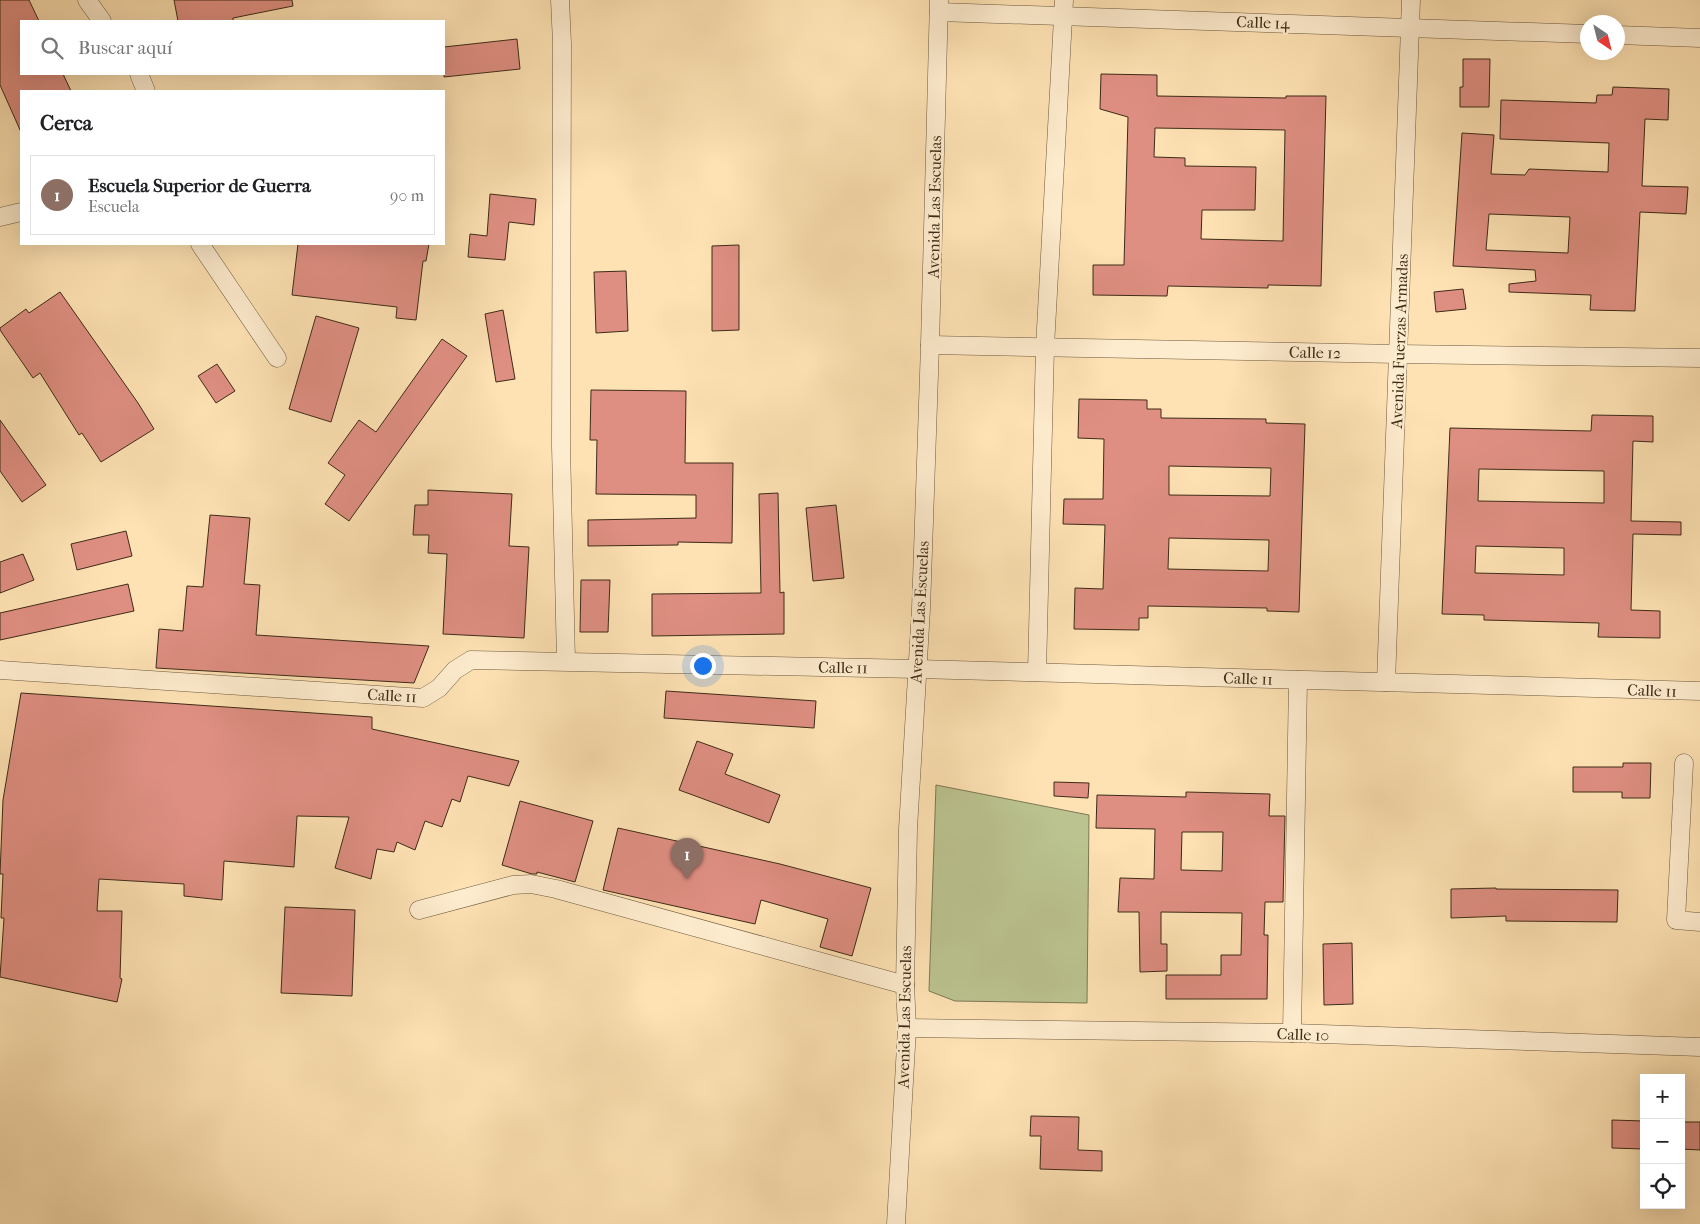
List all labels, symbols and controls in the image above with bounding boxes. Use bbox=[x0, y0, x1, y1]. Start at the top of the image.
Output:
street label: Calle 14 bbox=[1236, 12, 1291, 33]
north arrow bbox=[1580, 15, 1625, 60]
search box bbox=[20, 20, 445, 75]
icon: search bbox=[38, 34, 66, 62]
text: Buscar aquí bbox=[78, 37, 172, 59]
text: Cerca bbox=[40, 111, 92, 135]
street label: Avenida Las Escuelas bbox=[924, 135, 945, 280]
text: Escuela Superior de Guerra bbox=[88, 175, 311, 197]
text: 1 bbox=[54, 186, 60, 205]
text: 90 m bbox=[390, 186, 424, 205]
text: Escuela bbox=[88, 197, 139, 216]
street label: Avenida Fuerzas Armadas bbox=[1387, 253, 1412, 430]
street label: Calle 12 bbox=[1289, 343, 1341, 362]
street label: Avenida Las Escuelas bbox=[906, 540, 933, 685]
your location bbox=[690, 653, 716, 679]
street label: Calle 11 bbox=[818, 658, 868, 677]
street label: Calle 11 bbox=[1223, 668, 1273, 689]
street label: Calle 11 bbox=[1627, 680, 1677, 701]
street label: Calle 11 bbox=[367, 685, 417, 706]
pin: 1 bbox=[671, 838, 703, 879]
street label: Avenida Las Escuelas bbox=[894, 945, 915, 1090]
street label: Calle 10 bbox=[1276, 1024, 1330, 1045]
map controls bbox=[1640, 1074, 1685, 1209]
button: + bbox=[1640, 1074, 1685, 1119]
button: − bbox=[1640, 1119, 1685, 1164]
button: locate bbox=[1640, 1164, 1685, 1209]

